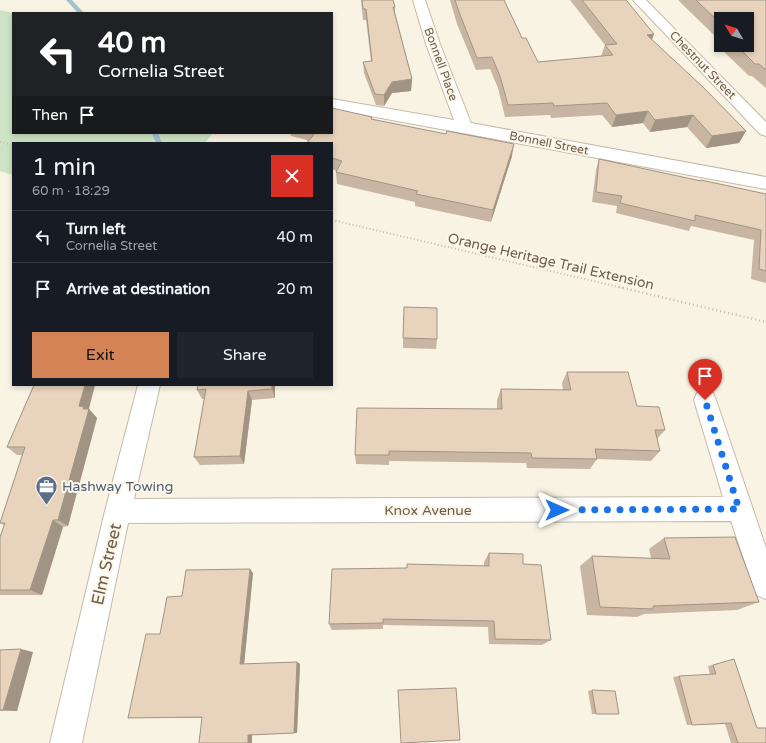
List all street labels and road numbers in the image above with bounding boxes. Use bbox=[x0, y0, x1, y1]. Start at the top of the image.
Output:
street label: Bonnell Place bbox=[421, 25, 461, 103]
street label: Chestnut Street bbox=[667, 28, 739, 102]
street label: Bonnell Street bbox=[508, 128, 590, 158]
street label: Orange Heritage Trail Extension bbox=[446, 229, 656, 294]
street label: Knox Avenue bbox=[384, 502, 472, 519]
street label: Elm Street bbox=[87, 520, 126, 607]

